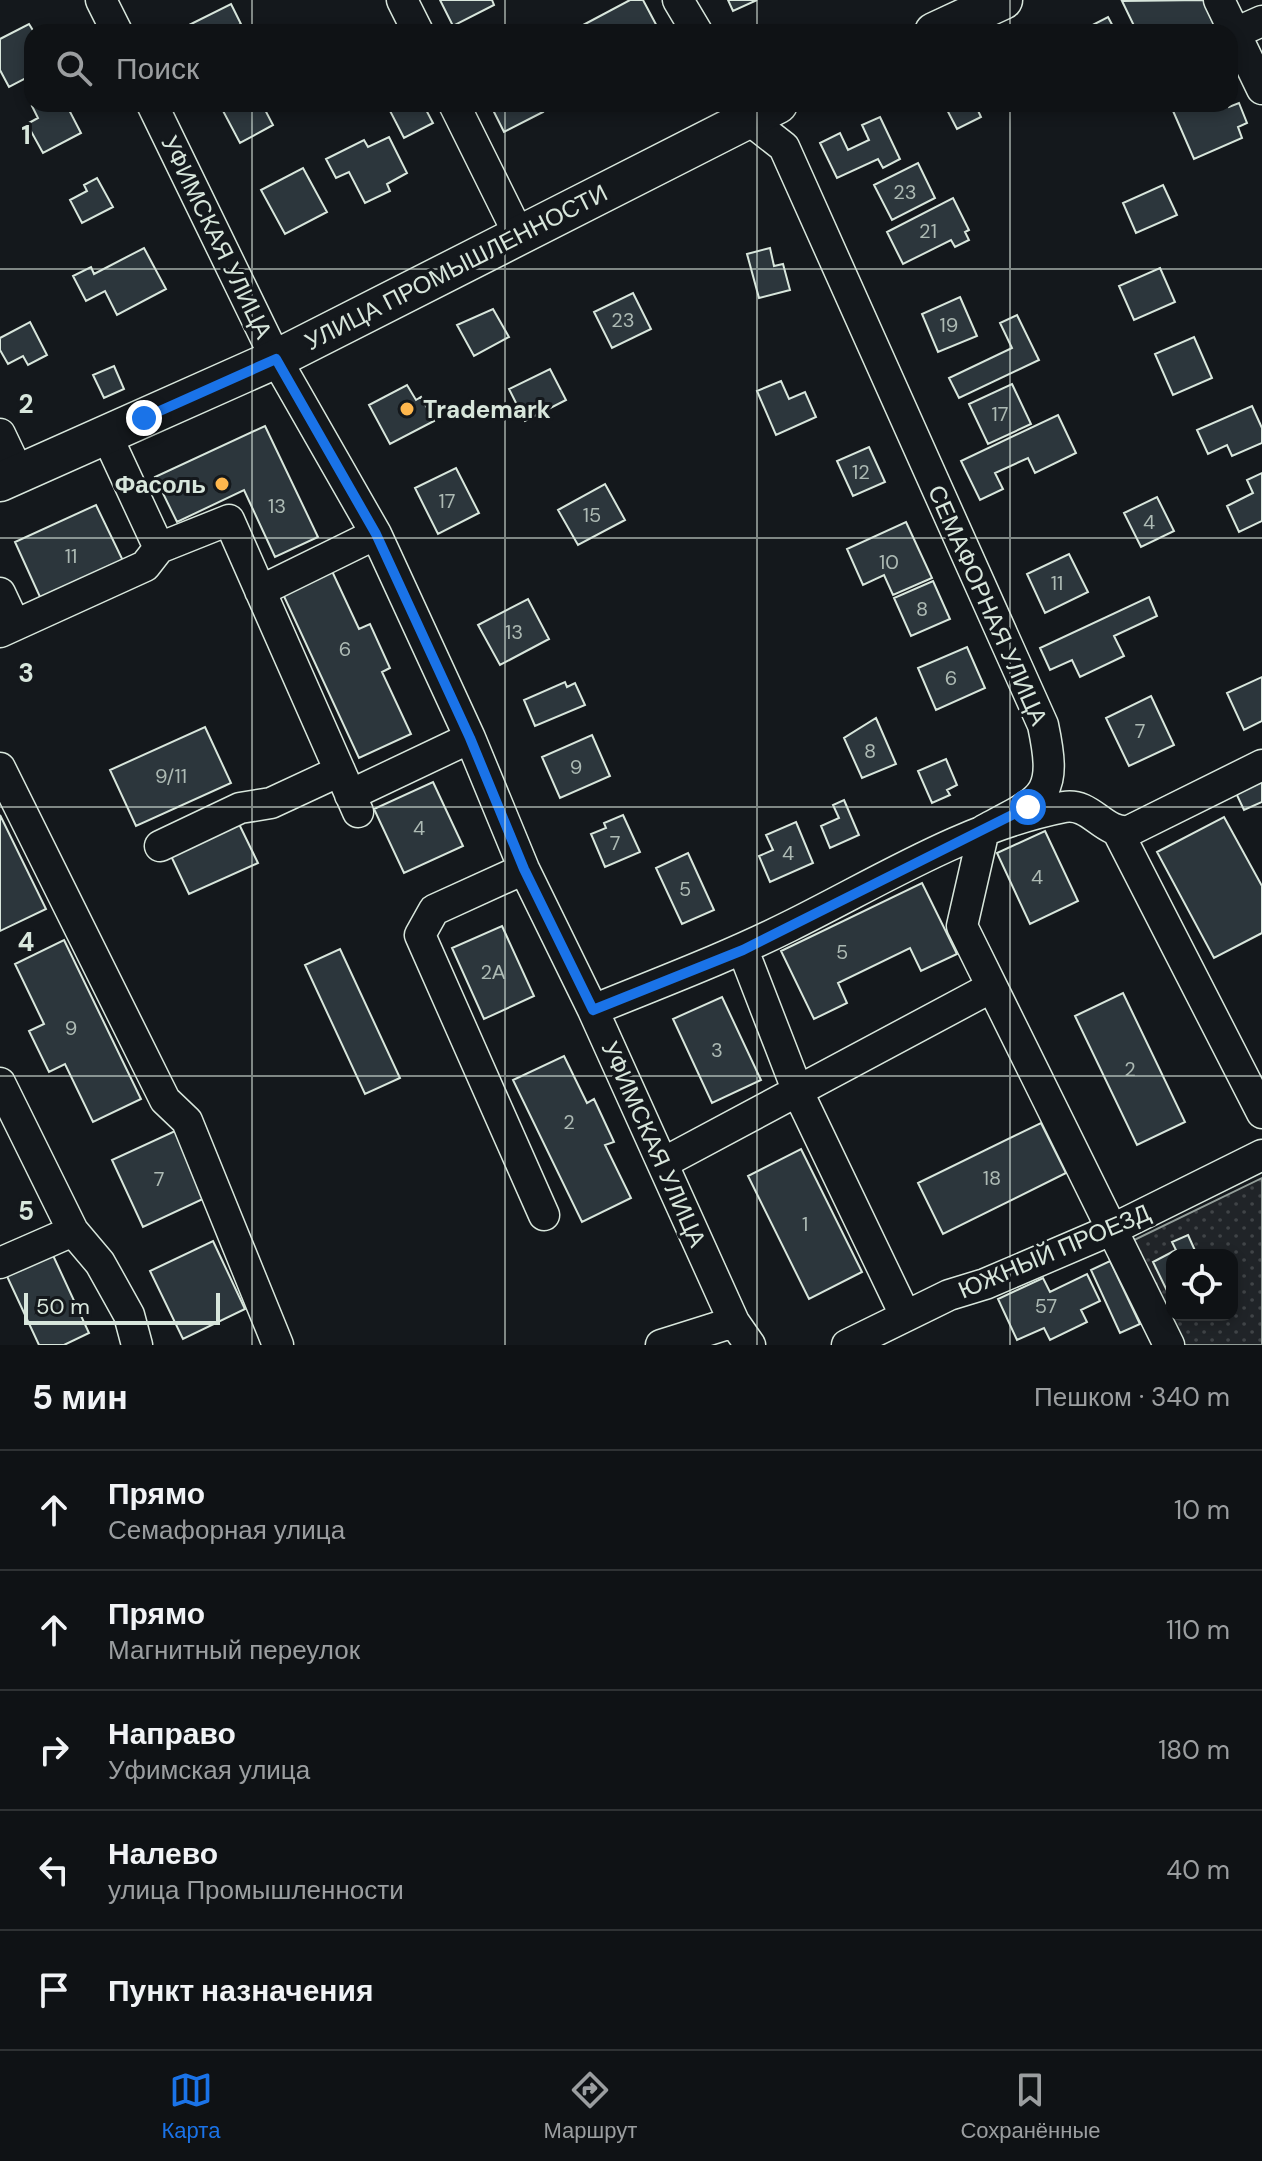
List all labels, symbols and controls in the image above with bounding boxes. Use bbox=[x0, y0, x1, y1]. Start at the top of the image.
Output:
search box bbox=[24, 24, 1238, 112]
icon: search bbox=[52, 46, 96, 90]
text: Поиск bbox=[116, 49, 199, 88]
text: 1 bbox=[21, 118, 31, 152]
street label: УФИМСКАЯ УЛИЦА bbox=[154, 130, 280, 344]
street label: УЛИЦА ПРОМЫШЛЕННОСТИ bbox=[299, 177, 613, 357]
house number: 23 bbox=[893, 179, 917, 205]
house number: 21 bbox=[919, 218, 937, 244]
house number: 23 bbox=[611, 307, 635, 333]
house number: 19 bbox=[940, 312, 958, 338]
text: 2 bbox=[18, 387, 34, 421]
place label: Trademark bbox=[423, 394, 551, 425]
route end bbox=[126, 400, 162, 436]
marker: Trademark bbox=[398, 400, 416, 418]
house number: 17 bbox=[992, 401, 1008, 427]
house number: 12 bbox=[852, 459, 870, 485]
place label: Фасоль bbox=[115, 469, 206, 500]
marker: Фасоль bbox=[213, 475, 231, 493]
street label: СЕМАФОРНАЯ УЛИЦА bbox=[921, 480, 1055, 730]
house number: 17 bbox=[439, 488, 455, 514]
house number: 13 bbox=[268, 493, 286, 519]
house number: 15 bbox=[583, 502, 601, 528]
house number: 4 bbox=[1143, 509, 1155, 535]
house number: 11 bbox=[65, 543, 77, 569]
house number: 10 bbox=[879, 549, 899, 575]
house number: 11 bbox=[1051, 570, 1063, 596]
house number: 8 bbox=[916, 596, 928, 622]
house number: 13 bbox=[505, 619, 523, 645]
house number: 6 bbox=[339, 636, 351, 662]
text: 3 bbox=[18, 656, 34, 690]
house number: 6 bbox=[945, 665, 957, 691]
house number: 7 bbox=[1135, 718, 1145, 744]
house number: 8 bbox=[864, 738, 876, 764]
house number: 9 bbox=[570, 754, 582, 780]
house number: 9/11 bbox=[155, 763, 187, 789]
route start bbox=[1010, 789, 1046, 825]
house number: 4 bbox=[413, 815, 425, 841]
house number: 7 bbox=[610, 830, 620, 856]
house number: 4 bbox=[782, 840, 794, 866]
house number: 4 bbox=[1031, 864, 1043, 890]
house number: 5 bbox=[679, 876, 691, 902]
text: 4 bbox=[18, 925, 34, 959]
house number: 5 bbox=[836, 939, 848, 965]
house number: 2А bbox=[481, 959, 506, 985]
house number: 9 bbox=[65, 1015, 77, 1041]
street label: УФИМСКАЯ УЛИЦА bbox=[595, 1036, 713, 1252]
house number: 3 bbox=[711, 1037, 723, 1063]
house number: 2 bbox=[1124, 1056, 1136, 1082]
house number: 2 bbox=[563, 1109, 575, 1135]
house number: 18 bbox=[983, 1165, 1001, 1191]
house number: 7 bbox=[154, 1166, 164, 1192]
text: 5 bbox=[18, 1194, 34, 1228]
street label: ЮЖНЫЙ ПРОЕЗД bbox=[953, 1197, 1155, 1305]
house number: 1 bbox=[802, 1211, 808, 1237]
map controls bbox=[1166, 1249, 1238, 1321]
button: locate bbox=[1166, 1249, 1238, 1321]
scale bar bbox=[24, 1289, 220, 1325]
text: 50 m bbox=[36, 1292, 90, 1321]
house number: 57 bbox=[1035, 1293, 1057, 1319]
text: 5 мин bbox=[32, 1375, 128, 1420]
text: Пешком · 340 m bbox=[1034, 1380, 1230, 1414]
text: Прямо bbox=[108, 1474, 205, 1513]
icon: ahead bbox=[32, 1488, 76, 1532]
text: 10 m bbox=[1174, 1493, 1230, 1527]
text: Семафорная улица bbox=[108, 1513, 345, 1547]
text: Прямо bbox=[108, 1594, 205, 1633]
icon: ahead bbox=[32, 1608, 76, 1652]
text: 110 m bbox=[1166, 1613, 1230, 1647]
text: Магнитный переулок bbox=[108, 1633, 360, 1667]
text: Направо bbox=[108, 1714, 236, 1753]
icon: right bbox=[32, 1728, 76, 1772]
text: 180 m bbox=[1158, 1733, 1230, 1767]
text: Уфимская улица bbox=[108, 1753, 310, 1787]
text: Налево bbox=[108, 1834, 218, 1873]
icon: left bbox=[32, 1848, 76, 1892]
text: 40 m bbox=[1166, 1853, 1230, 1887]
text: улица Промышленности bbox=[108, 1873, 404, 1907]
icon: arrive bbox=[32, 1968, 76, 2012]
text: Пункт назначения bbox=[108, 1971, 373, 2010]
tab: Карта bbox=[162, 2068, 220, 2145]
tab: Маршрут bbox=[544, 2068, 637, 2145]
tab: Сохранённые bbox=[960, 2068, 1100, 2145]

